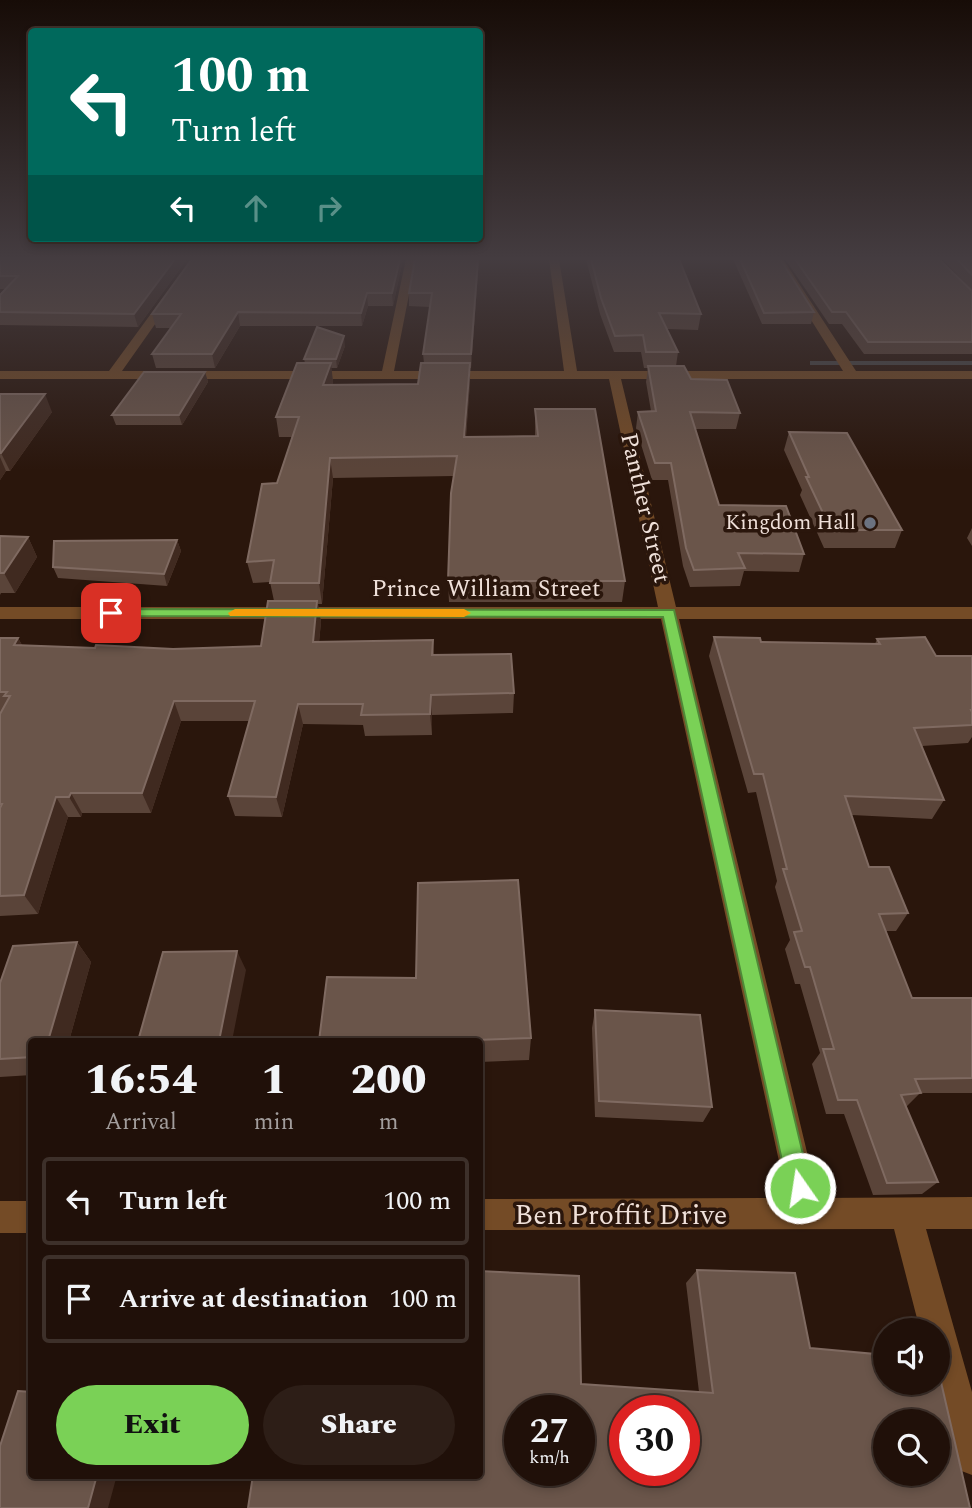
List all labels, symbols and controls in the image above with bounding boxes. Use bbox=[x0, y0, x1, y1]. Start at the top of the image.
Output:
text: 100 m bbox=[171, 39, 310, 114]
icon: left bbox=[56, 56, 147, 147]
text: Turn left bbox=[171, 107, 297, 156]
icon: left bbox=[164, 189, 202, 227]
icon: ahead bbox=[237, 189, 275, 227]
icon: right bbox=[310, 189, 348, 227]
street label: Panther Street bbox=[610, 429, 680, 587]
place label: Kingdom Hall bbox=[725, 507, 856, 539]
marker: Kingdom Hall bbox=[862, 515, 878, 531]
street label: Prince William Street bbox=[372, 571, 600, 607]
pin bbox=[81, 583, 141, 643]
icon: arrive bbox=[92, 594, 130, 632]
text: 16:54 bbox=[85, 1049, 197, 1112]
text: 1 bbox=[261, 1049, 287, 1112]
text: 200 bbox=[351, 1049, 426, 1112]
text: Arrival bbox=[105, 1105, 177, 1140]
text: min bbox=[254, 1105, 294, 1140]
text: m bbox=[379, 1105, 398, 1140]
position arrow bbox=[763, 1151, 837, 1225]
text: Turn left bbox=[119, 1181, 227, 1221]
text: 100 m bbox=[383, 1181, 451, 1221]
icon: left bbox=[60, 1182, 98, 1220]
street label: Ben Proffit Drive bbox=[515, 1194, 727, 1237]
text: Arrive at destination bbox=[119, 1279, 368, 1319]
text: 100 m bbox=[389, 1279, 457, 1319]
icon: arrive bbox=[60, 1280, 98, 1318]
map controls bbox=[873, 1318, 950, 1486]
button: sound bbox=[873, 1318, 950, 1395]
button: Exit bbox=[56, 1385, 249, 1465]
button: Share bbox=[263, 1385, 455, 1465]
speed limit sign: 30 bbox=[609, 1395, 700, 1486]
text: 27 bbox=[530, 1405, 569, 1458]
button: search bbox=[873, 1409, 950, 1486]
text: km/h bbox=[529, 1444, 570, 1471]

